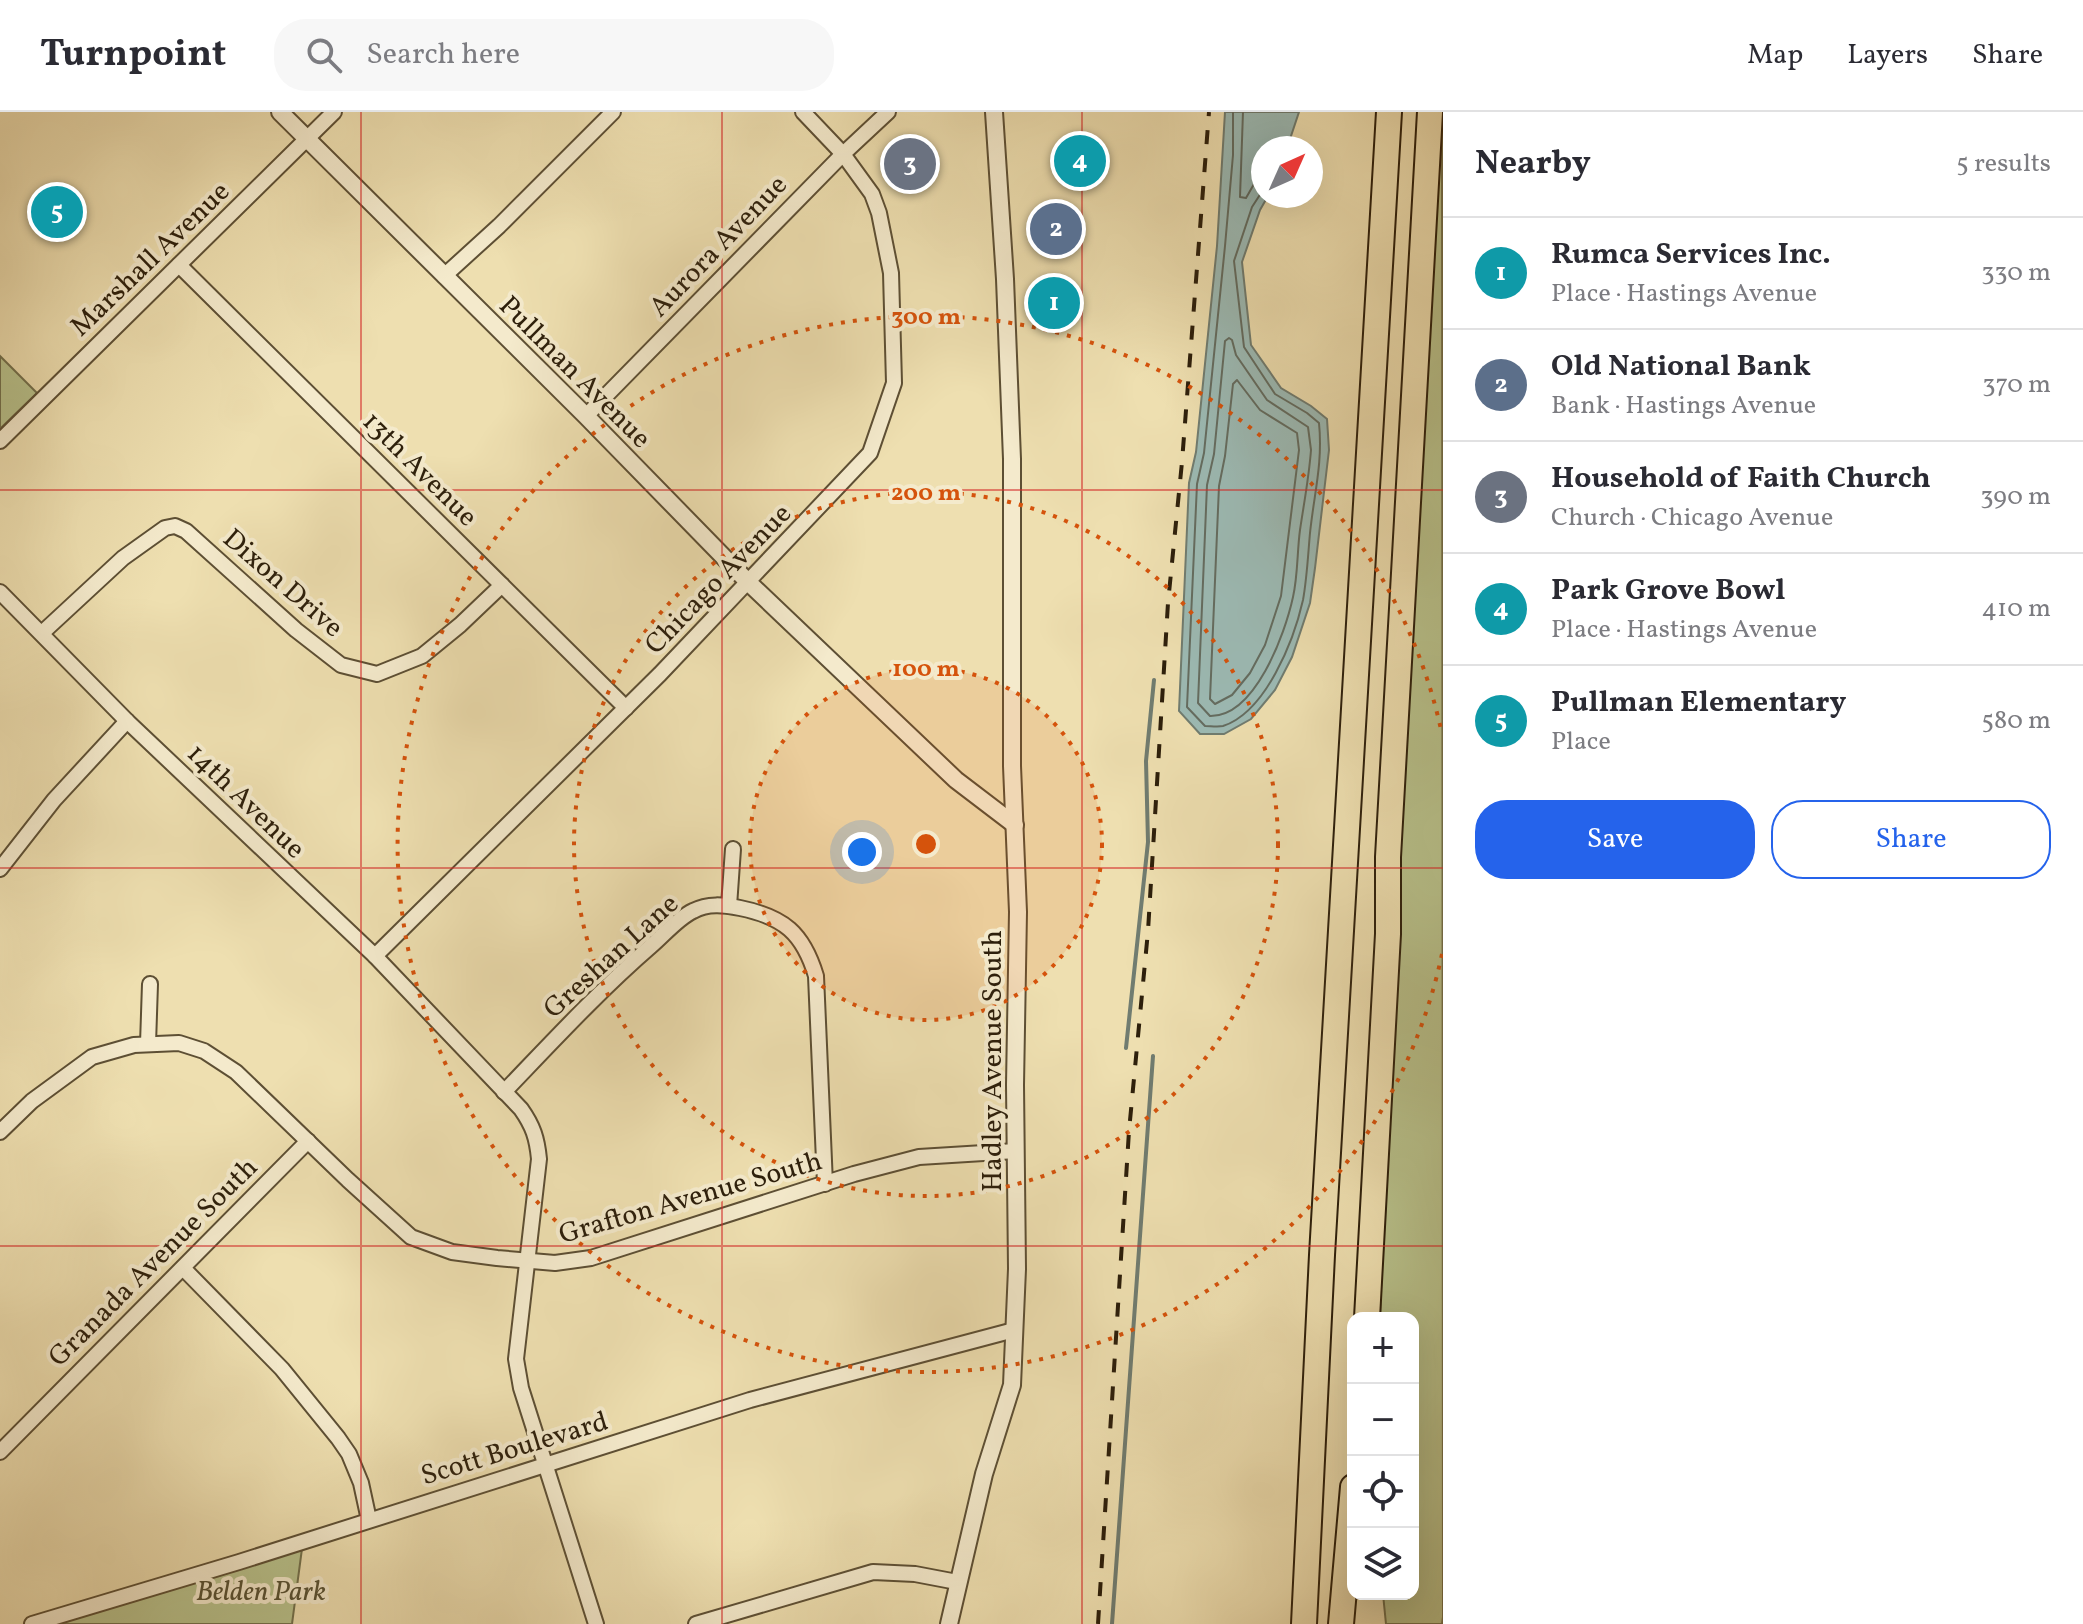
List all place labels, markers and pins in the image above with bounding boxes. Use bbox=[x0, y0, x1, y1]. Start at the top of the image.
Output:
pin: 4 bbox=[1054, 131, 1106, 191]
pin: 3 bbox=[884, 134, 936, 194]
pin: 5 bbox=[31, 182, 83, 242]
pin: 2 bbox=[1030, 199, 1082, 259]
pin: 1 bbox=[1028, 273, 1080, 333]
centre of rings bbox=[912, 830, 940, 858]

